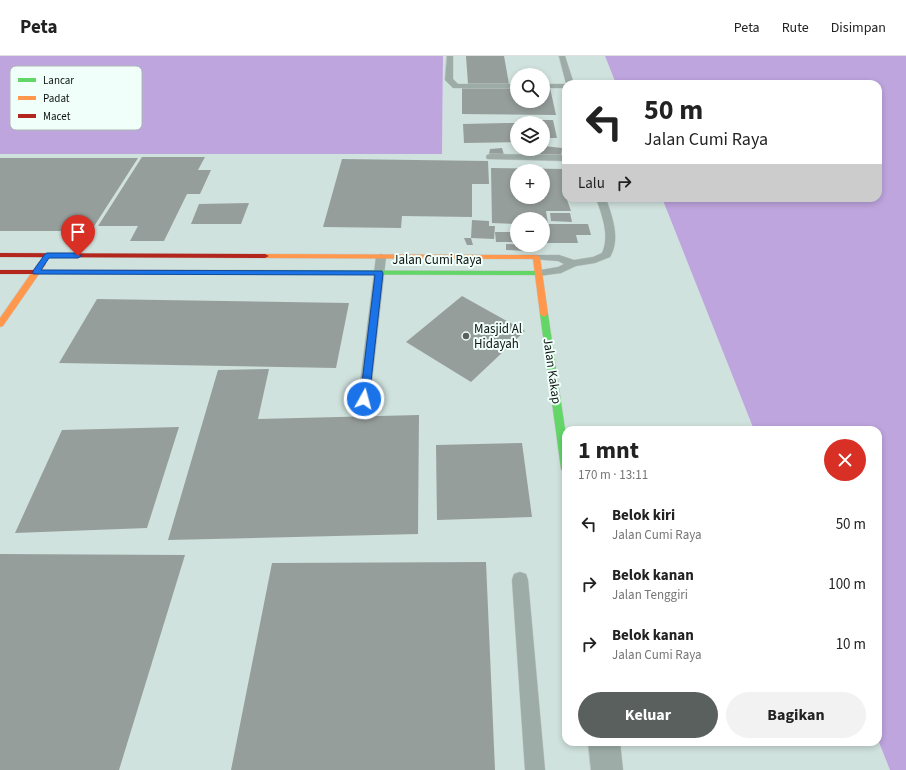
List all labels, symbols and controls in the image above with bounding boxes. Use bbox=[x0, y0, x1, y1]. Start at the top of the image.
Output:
text: Peta bbox=[20, 14, 57, 41]
text: Peta bbox=[734, 18, 760, 38]
text: Rute bbox=[782, 18, 809, 38]
text: Disimpan bbox=[831, 18, 886, 38]
legend bbox=[10, 66, 142, 130]
map controls bbox=[510, 68, 550, 252]
button: search bbox=[510, 68, 550, 108]
text: Lancar bbox=[43, 73, 74, 88]
text: 50 m bbox=[644, 90, 703, 130]
text: Padat bbox=[43, 91, 70, 106]
icon: left bbox=[578, 96, 630, 148]
text: Macet bbox=[43, 109, 71, 124]
button: layers bbox=[510, 116, 550, 156]
text: Jalan Cumi Raya bbox=[644, 127, 768, 152]
button: + bbox=[510, 164, 550, 204]
icon: right bbox=[613, 172, 635, 194]
text: Lalu bbox=[578, 173, 605, 194]
button: − bbox=[510, 212, 550, 252]
pin bbox=[61, 215, 95, 256]
icon: arrive bbox=[67, 221, 89, 243]
street label: Jalan Cumi Raya bbox=[392, 251, 482, 269]
place label: Masjid Al Hidayah bbox=[474, 320, 522, 353]
marker: Masjid Al Hidayah bbox=[461, 331, 471, 341]
street label: Jalan Kakap bbox=[538, 337, 566, 405]
position arrow bbox=[343, 378, 385, 420]
text: 1 mnt bbox=[578, 433, 639, 468]
button: close bbox=[824, 439, 866, 481]
text: 170 m · 13:11 bbox=[578, 466, 648, 484]
text: Belok kiri bbox=[612, 505, 675, 526]
icon: left bbox=[578, 513, 600, 535]
text: 50 m bbox=[836, 514, 866, 535]
text: Jalan Cumi Raya bbox=[612, 526, 702, 544]
text: Belok kanan bbox=[612, 565, 694, 586]
icon: right bbox=[578, 573, 600, 595]
text: 100 m bbox=[828, 574, 866, 595]
text: Jalan Tenggiri bbox=[612, 586, 688, 604]
text: Belok kanan bbox=[612, 625, 694, 646]
icon: right bbox=[578, 633, 600, 655]
text: 10 m bbox=[836, 634, 866, 655]
text: Jalan Cumi Raya bbox=[612, 646, 702, 664]
button: Keluar bbox=[578, 692, 718, 738]
button: Bagikan bbox=[726, 692, 866, 738]

